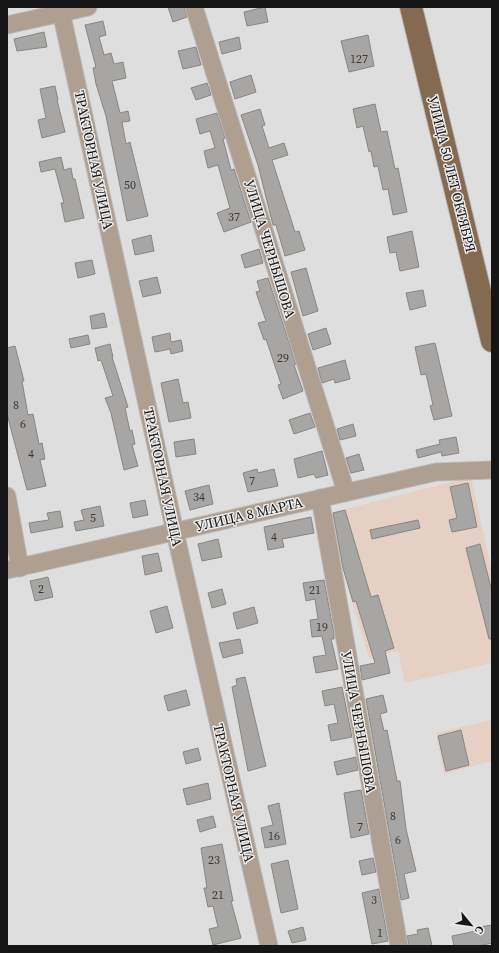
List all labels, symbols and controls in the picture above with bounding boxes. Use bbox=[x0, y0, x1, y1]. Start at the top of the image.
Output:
house number: 127 bbox=[350, 51, 368, 67]
street label: ТРАКТОРНАЯ УЛИЦА bbox=[69, 89, 119, 232]
street label: УЛИЦА 50 ЛЕТ ОКТЯБРЯ bbox=[423, 94, 481, 254]
house number: 50 bbox=[124, 177, 136, 193]
street label: УЛИЦА ЧЕРНЫШОВА bbox=[239, 177, 301, 322]
house number: 37 bbox=[228, 209, 240, 225]
house number: 29 bbox=[277, 350, 289, 366]
house number: 8 bbox=[13, 397, 19, 413]
street label: ТРАКТОРНАЯ УЛИЦА bbox=[138, 406, 188, 549]
house number: 6 bbox=[20, 416, 26, 432]
house number: 4 bbox=[28, 446, 34, 462]
house number: 7 bbox=[249, 473, 255, 489]
house number: 34 bbox=[193, 489, 205, 505]
street label: УЛИЦА 8 МАРТА bbox=[193, 492, 305, 536]
house number: 5 bbox=[90, 510, 96, 526]
house number: 4 bbox=[271, 529, 277, 545]
house number: 2 bbox=[38, 581, 44, 597]
house number: 21 bbox=[309, 582, 321, 598]
house number: 19 bbox=[316, 619, 328, 635]
street label: УЛИЦА ЧЕРНЫШОВА bbox=[337, 649, 381, 795]
street label: ТРАКТОРНАЯ УЛИЦА bbox=[208, 722, 260, 865]
house number: 8 bbox=[390, 808, 396, 824]
house number: 7 bbox=[357, 819, 363, 835]
house number: 16 bbox=[268, 828, 280, 844]
house number: 6 bbox=[395, 832, 401, 848]
house number: 23 bbox=[208, 852, 220, 868]
house number: 21 bbox=[212, 887, 224, 903]
house number: 3 bbox=[371, 892, 377, 908]
north arrow bbox=[451, 905, 491, 945]
text: С bbox=[471, 923, 488, 936]
house number: 1 bbox=[377, 925, 383, 941]

